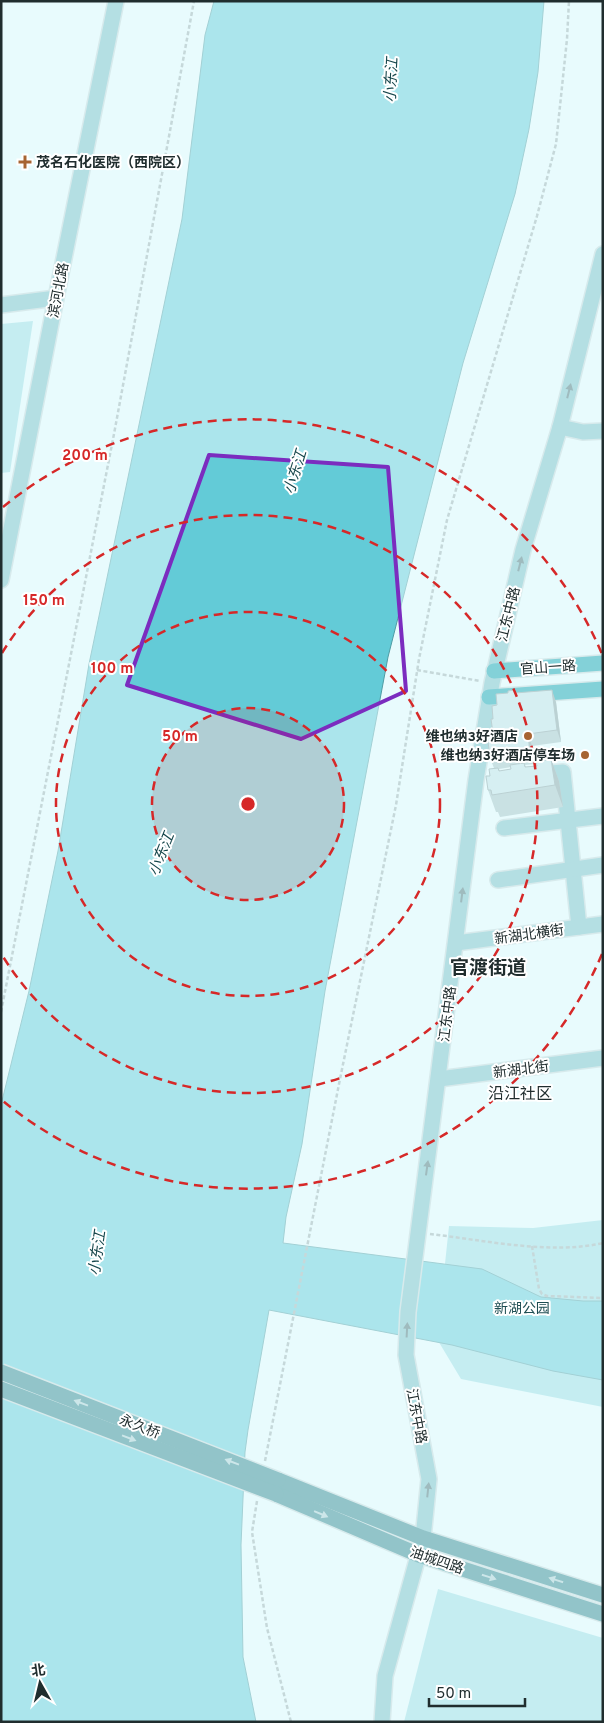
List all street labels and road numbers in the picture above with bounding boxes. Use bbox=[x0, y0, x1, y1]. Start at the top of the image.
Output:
street label: 滨河北路 bbox=[45, 261, 73, 319]
street label: 江东中路 bbox=[494, 585, 524, 644]
street label: 官山一路 bbox=[520, 658, 577, 679]
street label: 新湖北横街 bbox=[493, 921, 565, 949]
street label: 江东中路 bbox=[437, 985, 460, 1043]
street label: 新湖北街 bbox=[492, 1058, 550, 1082]
street label: 江东中路 bbox=[402, 1387, 429, 1445]
street label: 永久桥 bbox=[117, 1412, 162, 1443]
street label: 油城四路 bbox=[407, 1544, 466, 1579]

